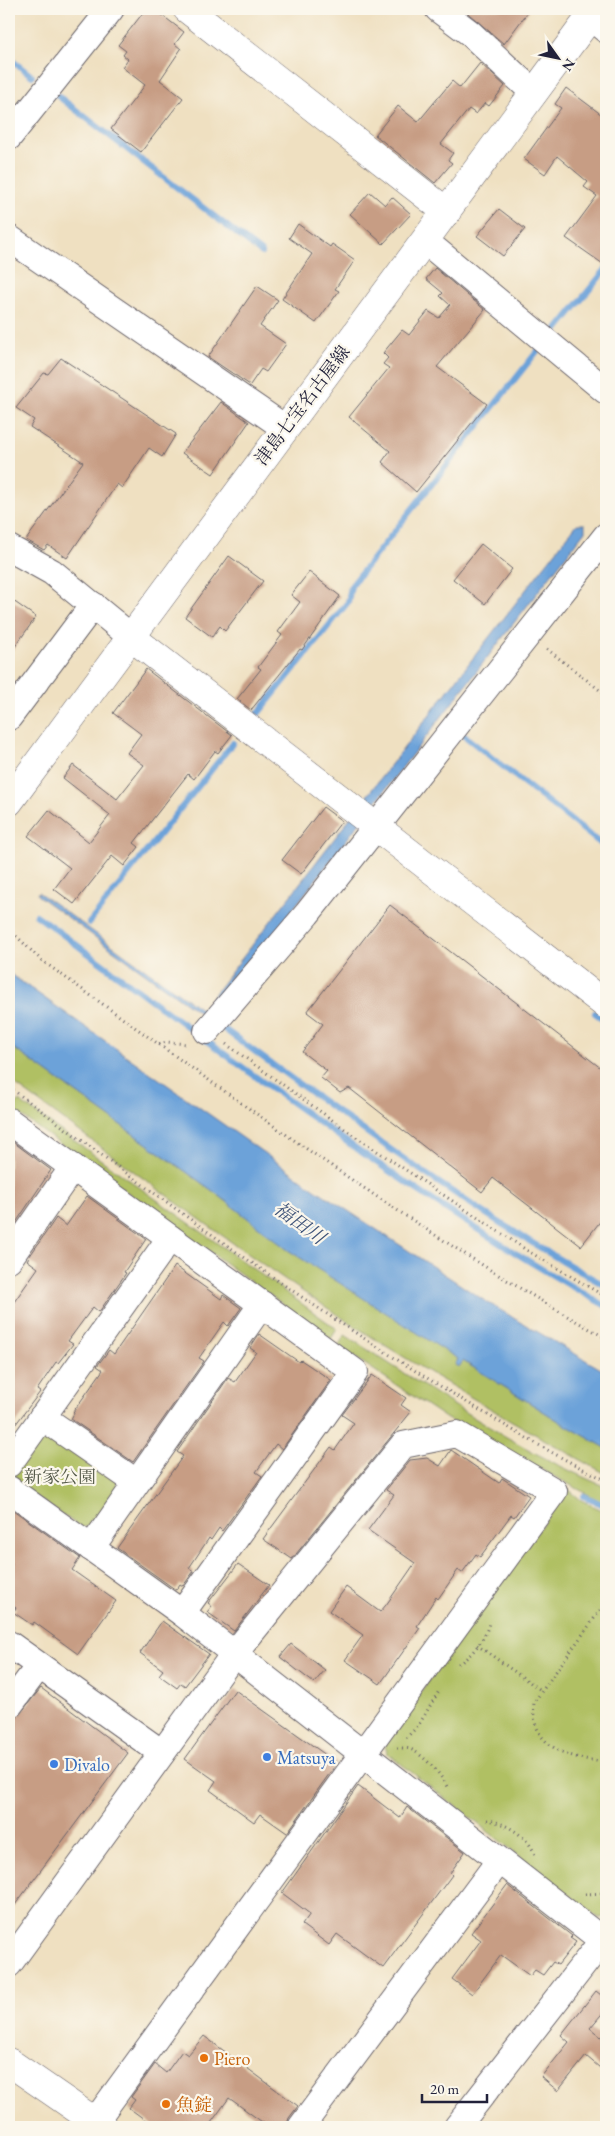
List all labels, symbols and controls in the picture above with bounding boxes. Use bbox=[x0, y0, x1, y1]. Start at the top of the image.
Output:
north arrow bbox=[532, 32, 582, 82]
text: N bbox=[558, 55, 580, 75]
street label: 津島七宝名古屋線 bbox=[249, 341, 355, 469]
water label: 福田川 bbox=[270, 1196, 332, 1251]
park label: 新家公園 bbox=[24, 1465, 96, 1488]
place label: Matsuya bbox=[277, 1746, 337, 1769]
marker: Matsuya bbox=[261, 1751, 273, 1763]
place label: Divalo bbox=[64, 1753, 110, 1776]
marker: Divalo bbox=[48, 1758, 60, 1770]
place label: Piero bbox=[214, 2047, 250, 2070]
marker: Piero bbox=[198, 2052, 210, 2064]
scale bar bbox=[422, 2071, 488, 2103]
text: 20 m bbox=[430, 2079, 459, 2098]
place label: 魚錠 bbox=[176, 2093, 212, 2116]
marker: 魚錠 bbox=[160, 2098, 172, 2110]

